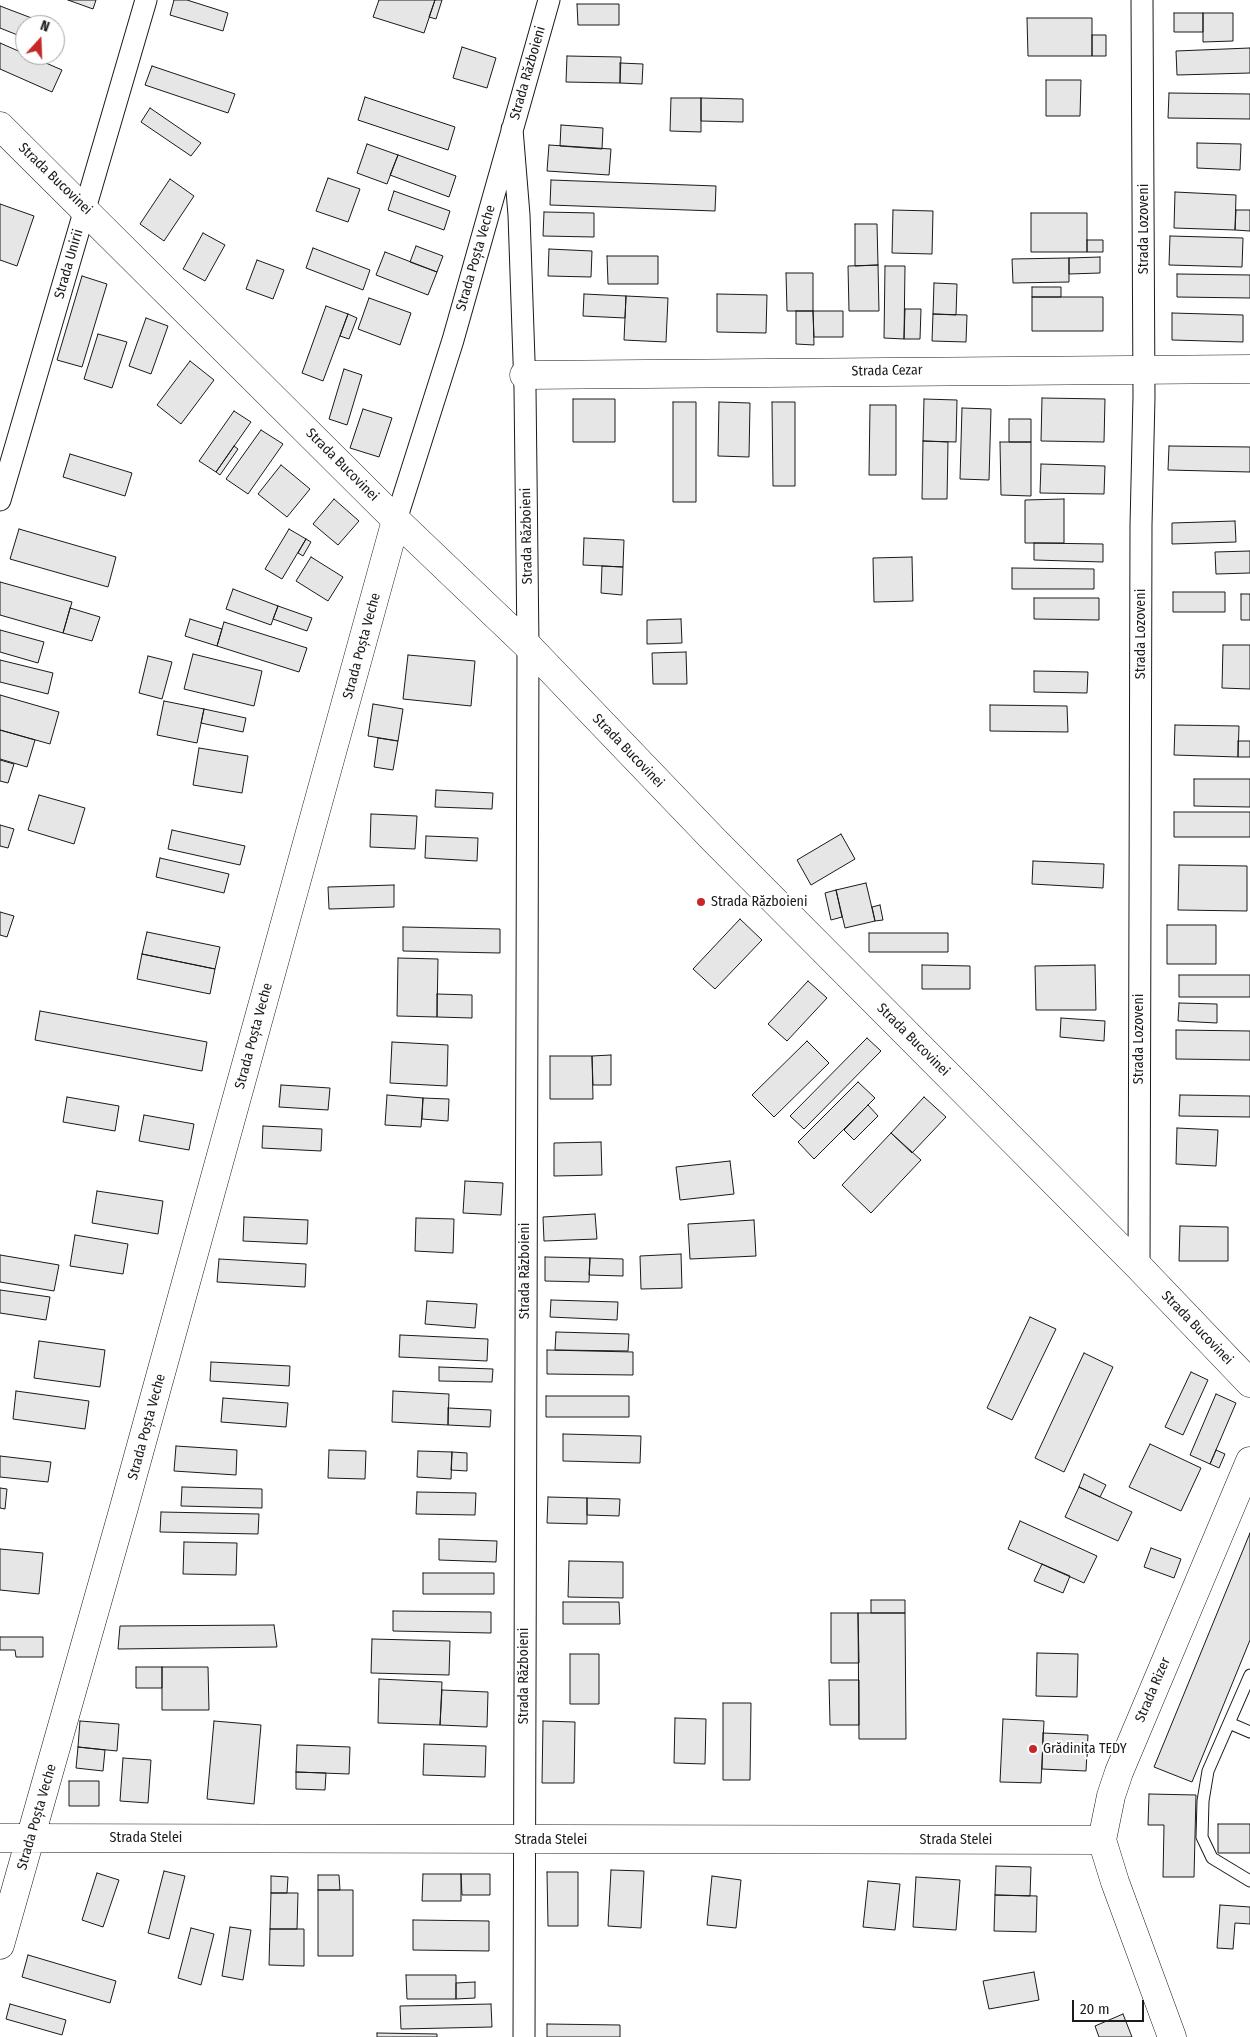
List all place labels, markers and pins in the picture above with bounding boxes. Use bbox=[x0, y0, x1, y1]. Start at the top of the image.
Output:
place label: Strada Războieni bbox=[711, 894, 808, 910]
marker: Strada Războieni bbox=[695, 896, 707, 908]
place label: Grădinița TEDY bbox=[1043, 1741, 1127, 1757]
marker: Grădinița TEDY bbox=[1027, 1743, 1039, 1755]

